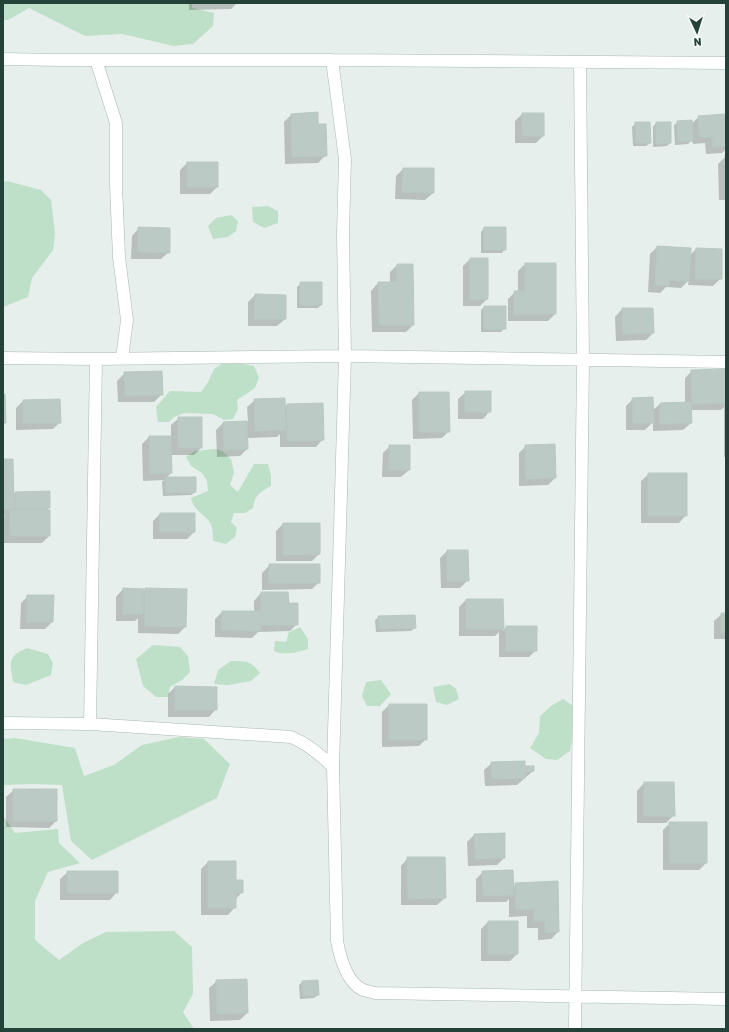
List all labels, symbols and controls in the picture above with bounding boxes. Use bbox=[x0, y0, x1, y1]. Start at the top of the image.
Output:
north arrow bbox=[677, 12, 717, 52]
text: N bbox=[693, 35, 702, 48]

